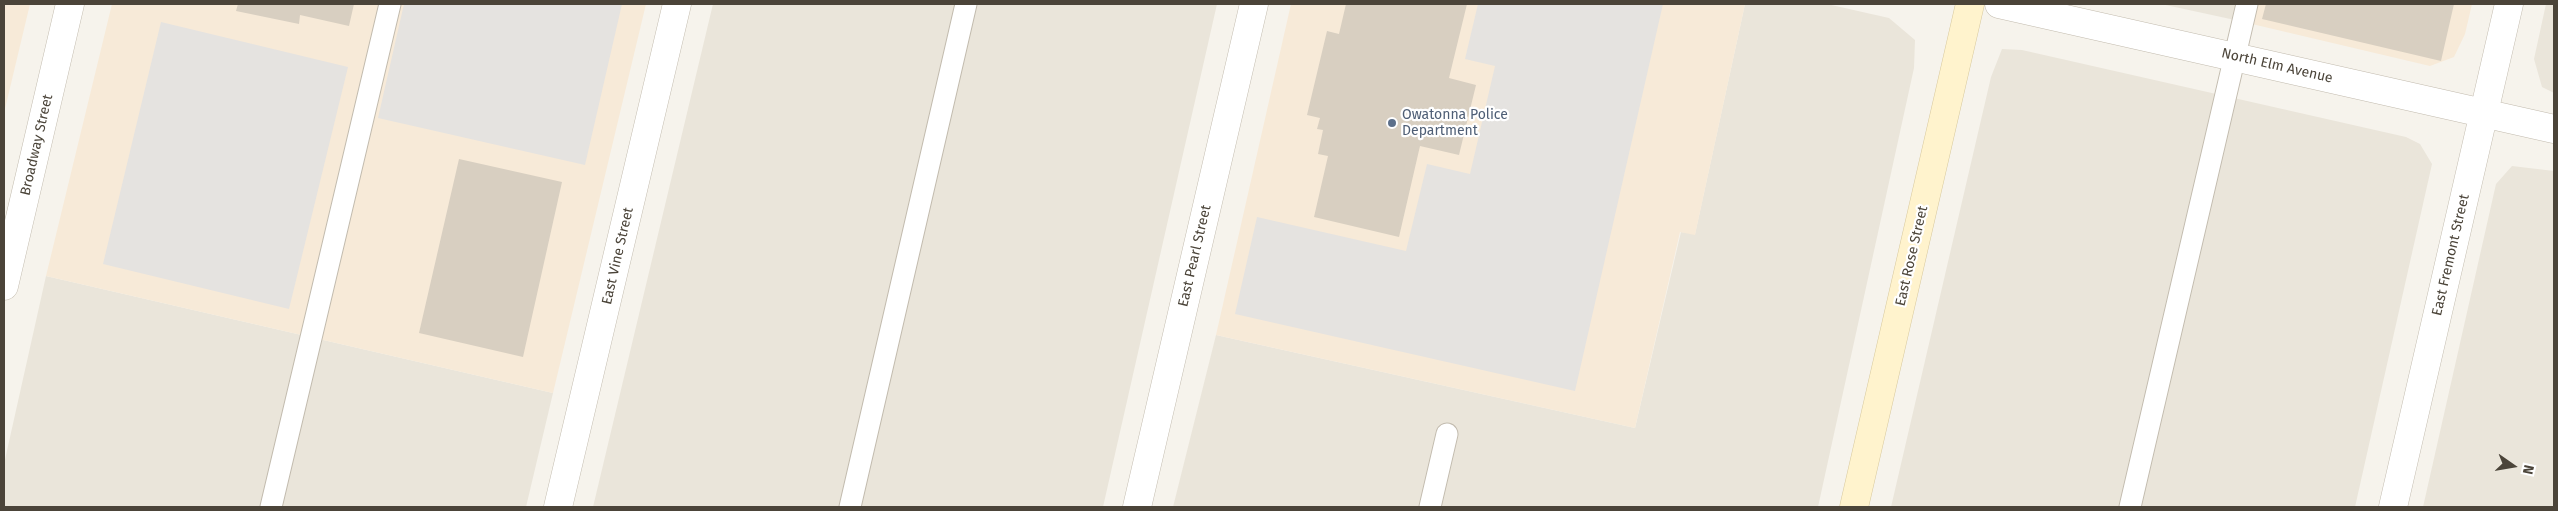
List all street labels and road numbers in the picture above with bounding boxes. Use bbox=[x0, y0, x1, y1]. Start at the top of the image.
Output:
street label: North Elm Avenue bbox=[2220, 45, 2334, 87]
street label: Broadway Street bbox=[17, 93, 57, 197]
street label: East Fremont Street bbox=[2429, 193, 2473, 317]
street label: East Pearl Street bbox=[1175, 203, 1215, 309]
street label: East Rose Street bbox=[1892, 204, 1932, 308]
street label: East Vine Street bbox=[599, 206, 637, 306]

